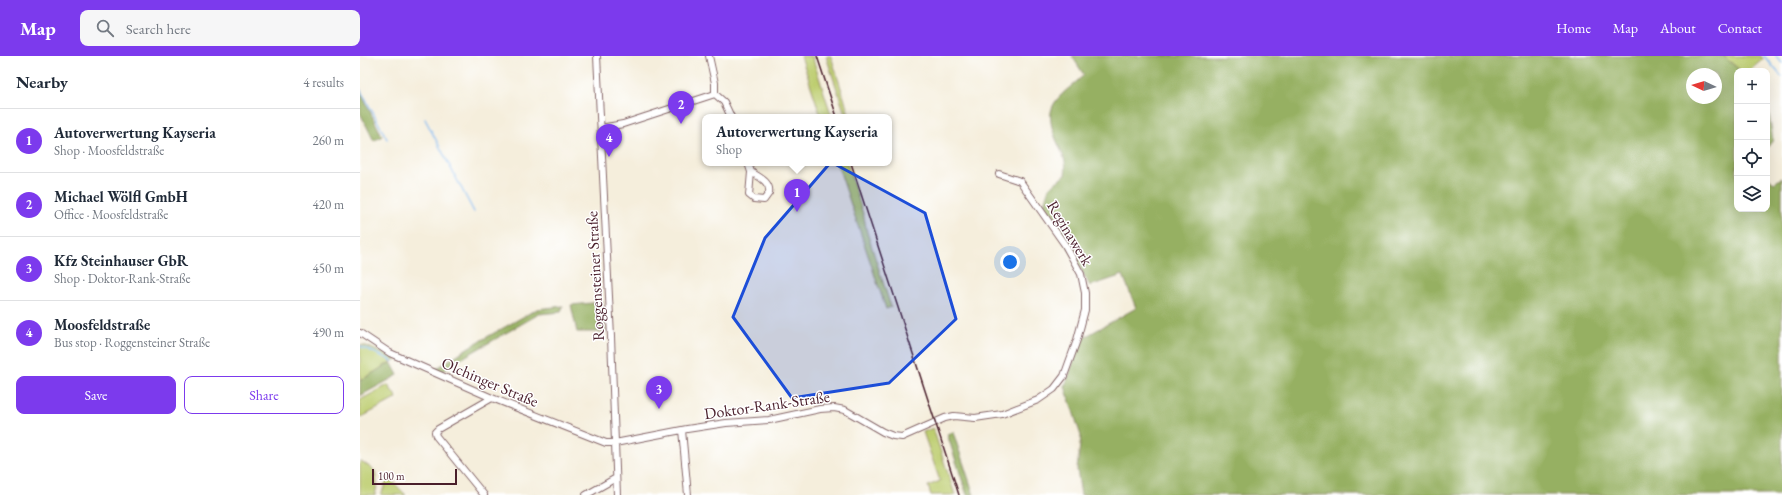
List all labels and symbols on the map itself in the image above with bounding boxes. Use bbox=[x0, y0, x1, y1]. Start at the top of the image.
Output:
north arrow bbox=[1686, 68, 1722, 104]
pin: 2 bbox=[668, 91, 694, 124]
pin: 4 bbox=[596, 124, 622, 157]
pin: 1 bbox=[784, 179, 810, 212]
street label: Reginawerk bbox=[1042, 196, 1098, 270]
street label: Roggensteiner Straße bbox=[581, 211, 609, 341]
your location bbox=[1000, 252, 1020, 272]
street label: Olchinger Straße bbox=[438, 352, 542, 412]
pin: 3 bbox=[646, 376, 672, 409]
street label: Doktor-Rank-Straße bbox=[703, 386, 831, 424]
scale bar bbox=[372, 467, 457, 486]

